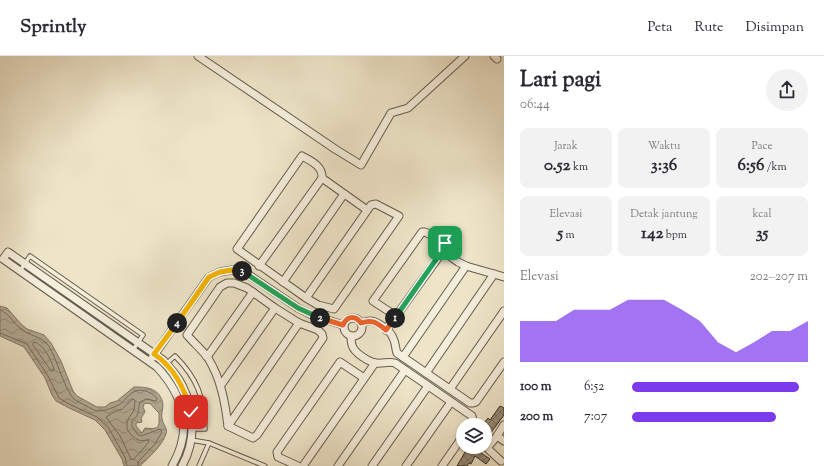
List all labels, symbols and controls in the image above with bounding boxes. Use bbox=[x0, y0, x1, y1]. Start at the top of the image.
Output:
text: Sprintly bbox=[20, 14, 87, 41]
text: Peta bbox=[647, 18, 672, 38]
text: Rute bbox=[694, 18, 724, 38]
text: Disimpan bbox=[746, 18, 804, 38]
text: Lari pagi bbox=[520, 65, 601, 97]
button: share bbox=[766, 69, 808, 111]
text: 06:44 bbox=[520, 96, 550, 114]
text: Jarak bbox=[554, 138, 578, 154]
text: Waktu bbox=[648, 138, 680, 154]
text: Pace bbox=[751, 138, 773, 154]
text: 0.52 bbox=[544, 154, 571, 178]
text: 3:36 bbox=[651, 154, 677, 178]
text: 6:56 bbox=[737, 154, 764, 178]
text: km bbox=[571, 159, 588, 175]
text: /km bbox=[764, 159, 787, 175]
text: Elevasi bbox=[550, 206, 582, 222]
text: Detak jantung bbox=[630, 206, 698, 222]
text: kcal bbox=[753, 206, 771, 222]
text: 5 bbox=[557, 222, 563, 246]
text: 142 bbox=[641, 222, 663, 246]
text: 35 bbox=[756, 222, 768, 246]
pin bbox=[428, 226, 462, 260]
text: m bbox=[563, 227, 575, 243]
text: bpm bbox=[663, 227, 687, 243]
icon: arrive bbox=[434, 232, 456, 254]
pin: 3 bbox=[232, 261, 252, 281]
text: 3 bbox=[240, 263, 244, 279]
text: Elevasi bbox=[520, 268, 559, 286]
text: 202–207 m bbox=[750, 268, 808, 286]
pin: 2 bbox=[310, 308, 330, 328]
pin: 1 bbox=[385, 308, 405, 328]
text: 2 bbox=[317, 310, 323, 326]
text: 1 bbox=[393, 310, 397, 326]
pin: 4 bbox=[167, 313, 187, 333]
text: 4 bbox=[174, 315, 180, 331]
text: 100 m bbox=[520, 378, 552, 396]
text: 6:52 bbox=[584, 378, 604, 396]
pin bbox=[174, 395, 208, 429]
icon: check bbox=[180, 401, 202, 423]
text: 200 m bbox=[520, 408, 553, 426]
text: 7:07 bbox=[584, 408, 607, 426]
map controls bbox=[456, 418, 492, 454]
button: layers bbox=[456, 418, 492, 454]

